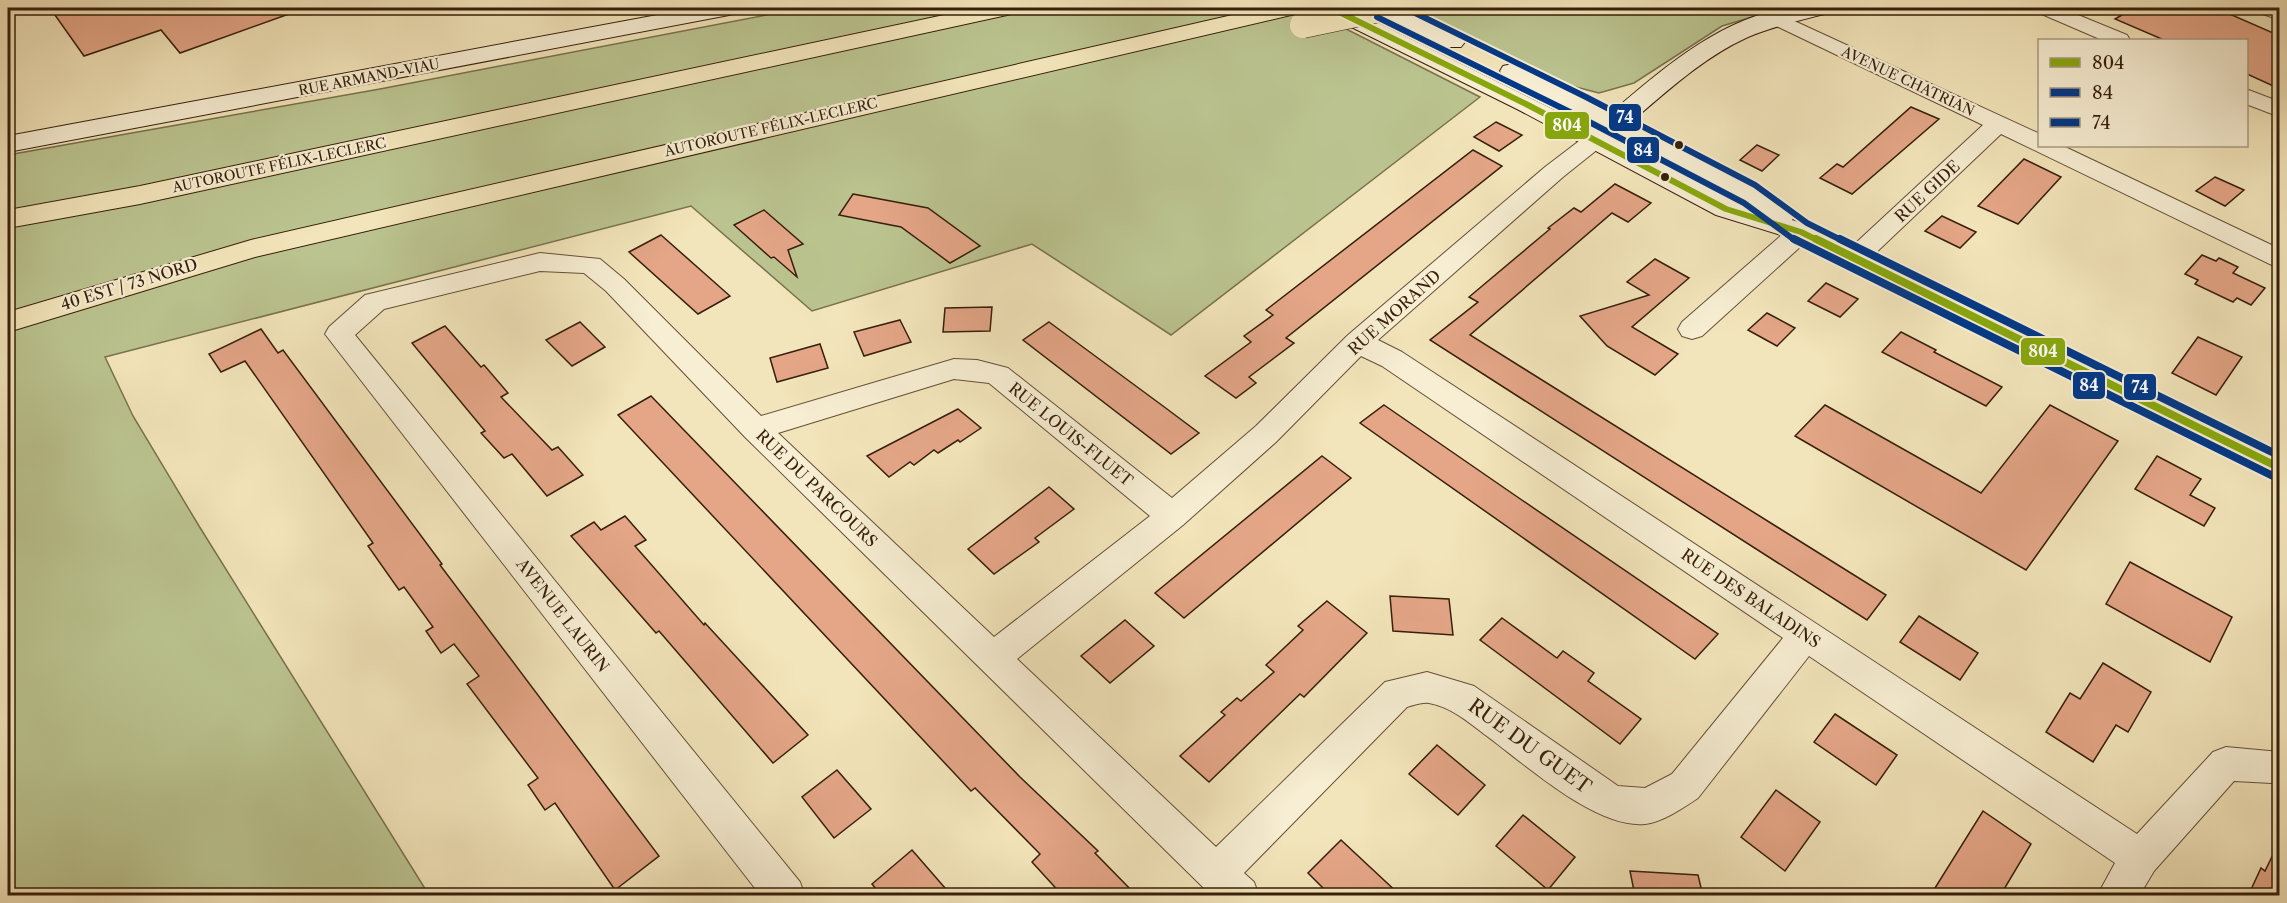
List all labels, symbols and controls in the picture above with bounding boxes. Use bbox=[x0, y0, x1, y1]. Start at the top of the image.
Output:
legend bbox=[2038, 39, 2248, 147]
street label: AVENUE CHATRIAN bbox=[1838, 42, 1978, 120]
text: 804 bbox=[2092, 52, 2124, 74]
street label: RUE ARMAND-VIAU bbox=[297, 54, 441, 100]
text: 84 bbox=[2092, 82, 2113, 104]
street label: AUTOROUTE FÉLIX-LECLERC bbox=[662, 94, 879, 161]
line badge: 74 bbox=[1608, 103, 1642, 132]
text: 74 bbox=[1616, 107, 1634, 127]
line badge: 804 bbox=[1544, 111, 1590, 140]
text: 74 bbox=[2092, 112, 2111, 134]
text: 804 bbox=[1552, 115, 1582, 135]
street label: AUTOROUTE FÉLIX-LECLERC bbox=[169, 134, 388, 197]
line badge: 84 bbox=[1626, 136, 1660, 164]
unlabelled marker bbox=[1673, 139, 1685, 151]
text: 84 bbox=[1633, 140, 1653, 160]
street label: RUE GIDE bbox=[1890, 156, 1964, 226]
unlabelled marker bbox=[1659, 171, 1671, 183]
street label: 40 EST / 73 NORD bbox=[58, 254, 200, 314]
street label: RUE MORAND bbox=[1343, 265, 1445, 359]
line badge: 804 bbox=[2020, 337, 2066, 366]
text: 804 bbox=[2028, 341, 2058, 361]
line badge: 84 bbox=[2072, 371, 2106, 400]
line badge: 74 bbox=[2123, 373, 2157, 401]
text: 84 bbox=[2079, 375, 2099, 395]
text: 74 bbox=[2131, 377, 2149, 397]
street label: RUE LOUIS-FLUET bbox=[1005, 378, 1137, 490]
street label: RUE DU PARCOURS bbox=[752, 425, 882, 551]
street label: RUE DES BALADINS bbox=[1678, 544, 1824, 652]
street label: AVENUE LAURIN bbox=[512, 553, 614, 676]
street label: RUE DU GUET bbox=[1464, 693, 1596, 799]

